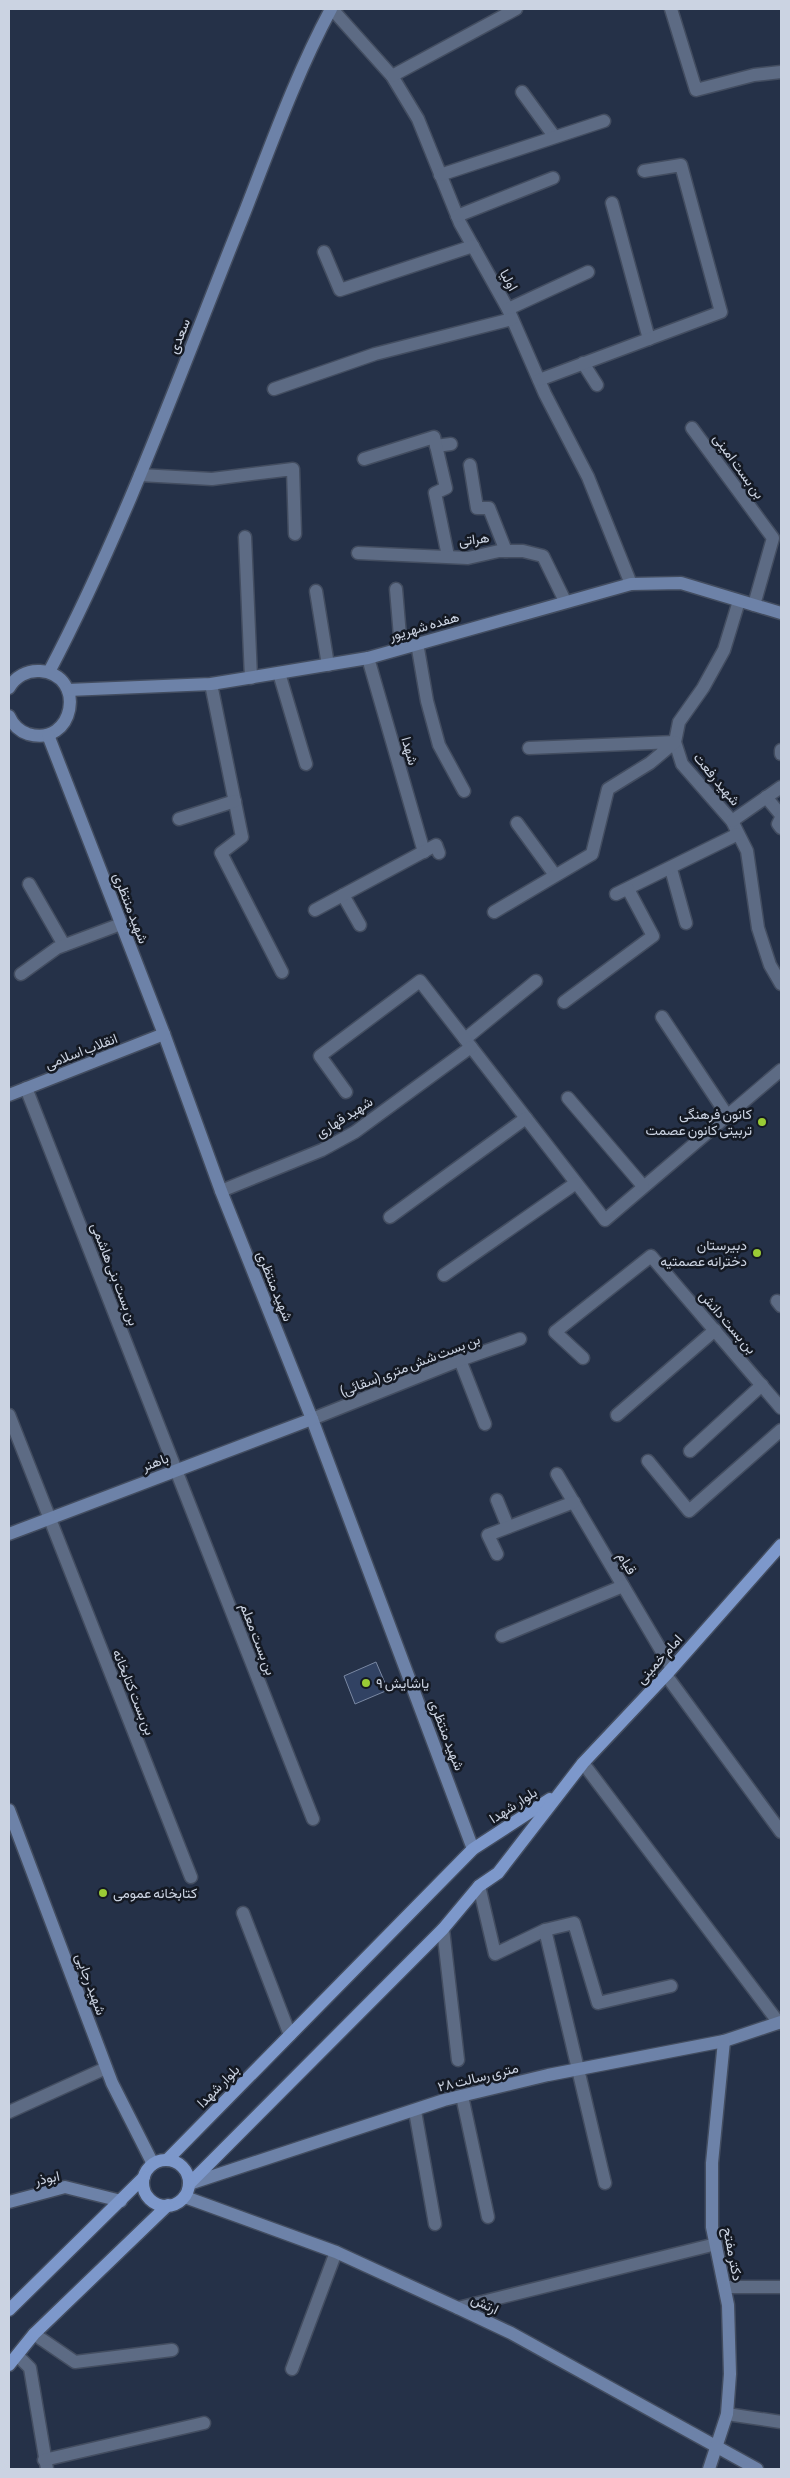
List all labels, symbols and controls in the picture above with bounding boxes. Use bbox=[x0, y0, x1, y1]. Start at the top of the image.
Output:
street label: اولیا bbox=[496, 266, 521, 294]
street label: سعدی bbox=[165, 316, 194, 356]
street label: بن بست امینی bbox=[709, 430, 768, 502]
street label: هراتی bbox=[458, 529, 491, 550]
street label: هفده شهریور bbox=[386, 608, 461, 645]
street label: شهدا bbox=[397, 735, 422, 767]
street label: شهید رفعت bbox=[690, 749, 744, 809]
street label: شهید منتظری bbox=[109, 870, 152, 946]
street label: انقلاب اسلامی bbox=[42, 1030, 120, 1073]
street label: شهید قهاری bbox=[313, 1093, 376, 1142]
place label: کانون فرهنگی تربیتی کانون عصمت bbox=[646, 1106, 752, 1139]
marker: کانون فرهنگی تربیتی کانون عصمت bbox=[756, 1116, 768, 1128]
street label: بن بست بنی هاشمی bbox=[87, 1220, 142, 1328]
place label: دبیرستان دخترانه عصمتیه bbox=[660, 1237, 747, 1270]
marker: دبیرستان دخترانه عصمتیه bbox=[751, 1247, 763, 1259]
street label: شهید منتظری bbox=[253, 1249, 296, 1324]
street label: بن بست دانش bbox=[696, 1287, 760, 1357]
street label: بن بست شش متری (سقائی) bbox=[338, 1331, 483, 1400]
street label: باهنر bbox=[138, 1450, 171, 1476]
street label: قیام bbox=[613, 1549, 640, 1578]
street label: بن بست معلم bbox=[236, 1601, 279, 1678]
street label: امام خمینی bbox=[633, 1631, 686, 1688]
street label: بن بست کتابخانه bbox=[109, 1647, 158, 1737]
place label: یاشایش ۹ bbox=[376, 1675, 429, 1692]
marker: یاشایش ۹ bbox=[360, 1677, 372, 1689]
street label: شهید منتظری bbox=[425, 1697, 468, 1773]
street label: بلوار شهدا bbox=[486, 1784, 540, 1827]
place label: کتابخانه عمومی bbox=[113, 1885, 197, 1902]
marker: کتابخانه عمومی bbox=[97, 1887, 109, 1899]
street label: شهید رجایی bbox=[72, 1951, 110, 2017]
street label: ۲۸ متری رسالت bbox=[436, 2059, 520, 2096]
street label: بلوار شهدا bbox=[193, 2061, 243, 2111]
street label: ابوذر bbox=[32, 2168, 61, 2190]
street label: دکتر مفتح bbox=[717, 2226, 746, 2283]
street label: ارتش bbox=[468, 2291, 501, 2318]

